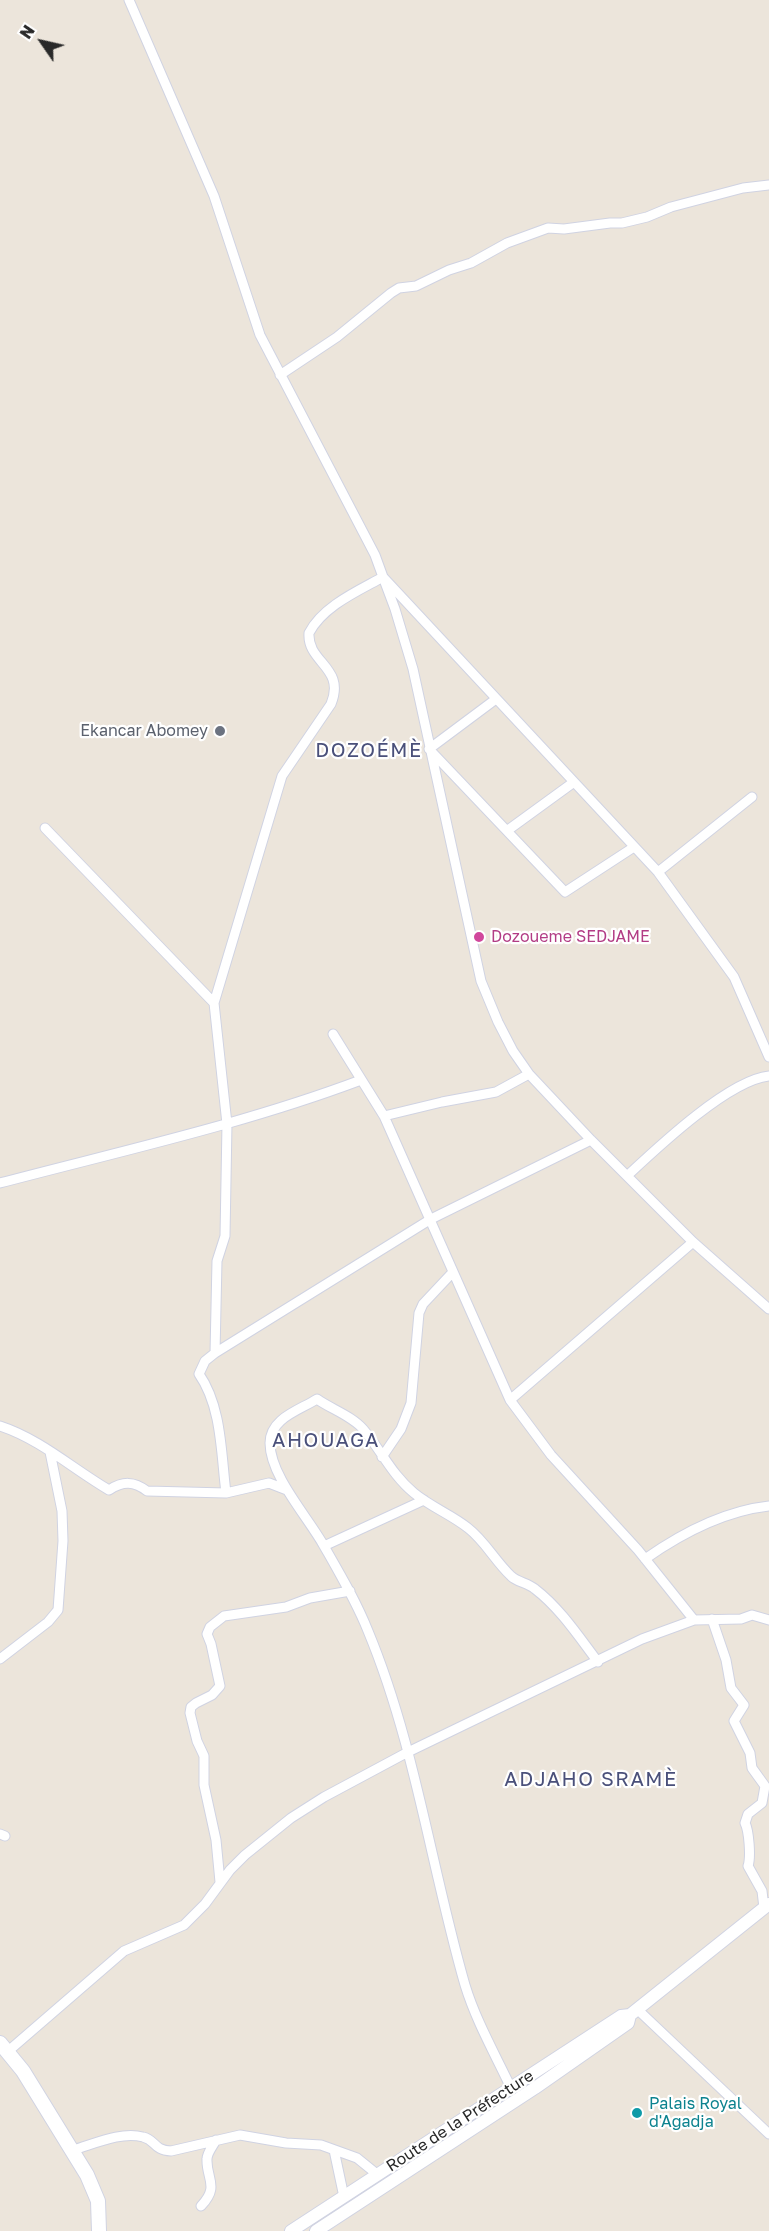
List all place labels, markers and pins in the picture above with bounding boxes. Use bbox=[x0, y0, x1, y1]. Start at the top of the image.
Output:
place label: Ekancar Abomey bbox=[80, 721, 208, 741]
marker: Ekancar Abomey bbox=[213, 724, 227, 738]
place label: Dozoueme SEDJAME bbox=[491, 927, 650, 947]
marker: Dozoueme SEDJAME bbox=[472, 930, 486, 944]
place label: Palais Royal d'Agadja bbox=[649, 2094, 742, 2132]
marker: Palais Royal d'Agadja bbox=[630, 2106, 644, 2120]

